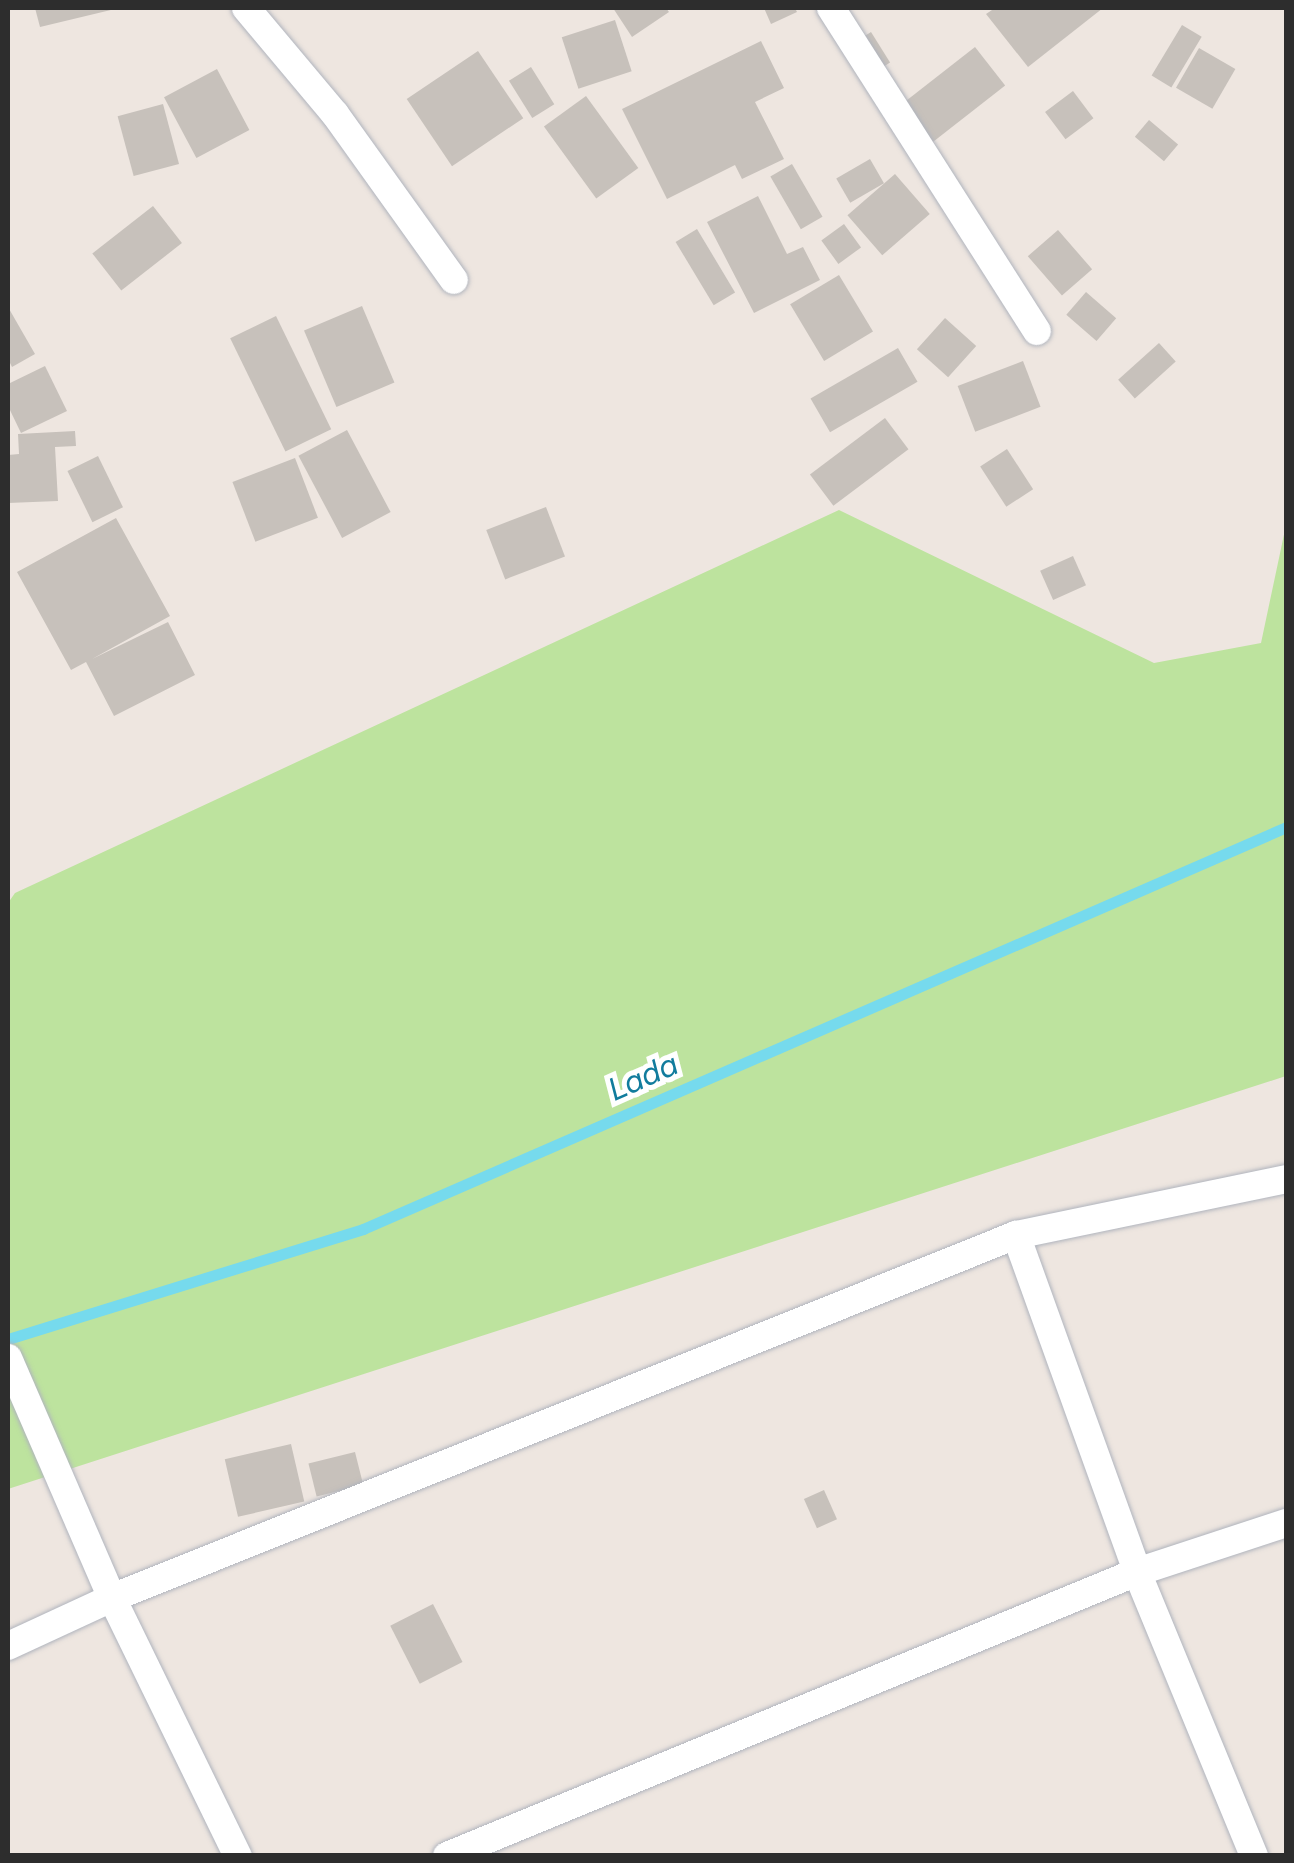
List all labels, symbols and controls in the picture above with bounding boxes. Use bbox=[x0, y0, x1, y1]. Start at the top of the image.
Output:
water label: Lada bbox=[602, 1045, 684, 1109]

